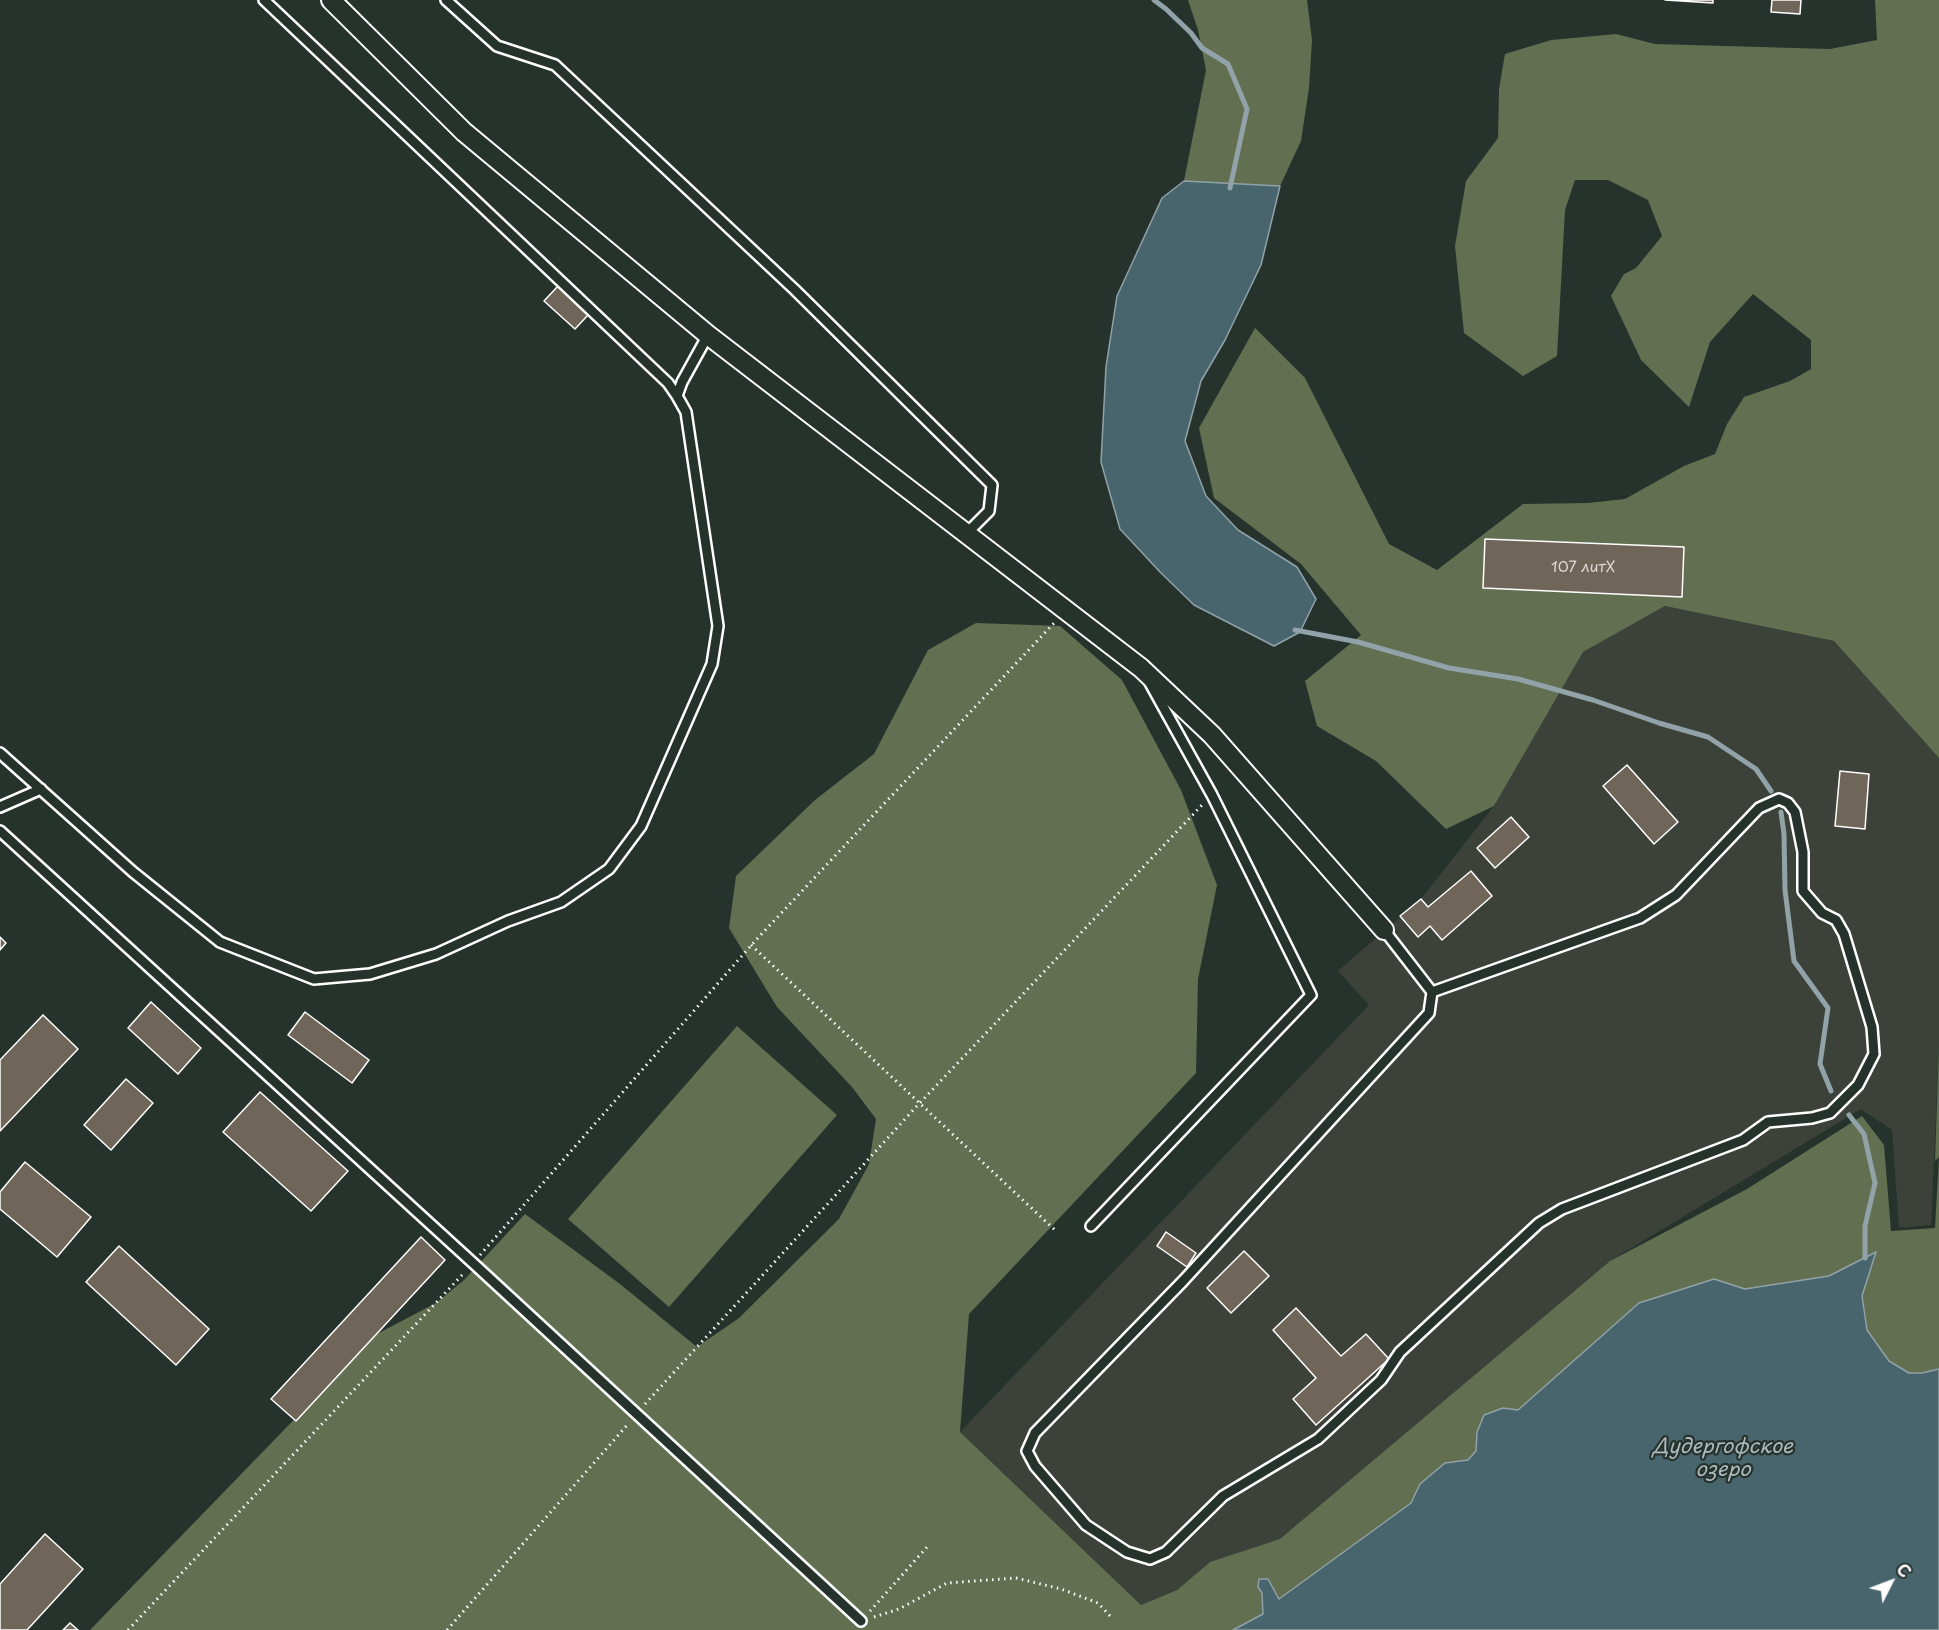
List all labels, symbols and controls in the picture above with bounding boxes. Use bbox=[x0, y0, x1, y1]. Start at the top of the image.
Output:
house number: 107 литХ bbox=[1551, 559, 1615, 577]
water label: Дудергофское озеро bbox=[1653, 1435, 1793, 1482]
north arrow bbox=[1861, 1552, 1921, 1612]
text: С bbox=[1891, 1557, 1917, 1582]

